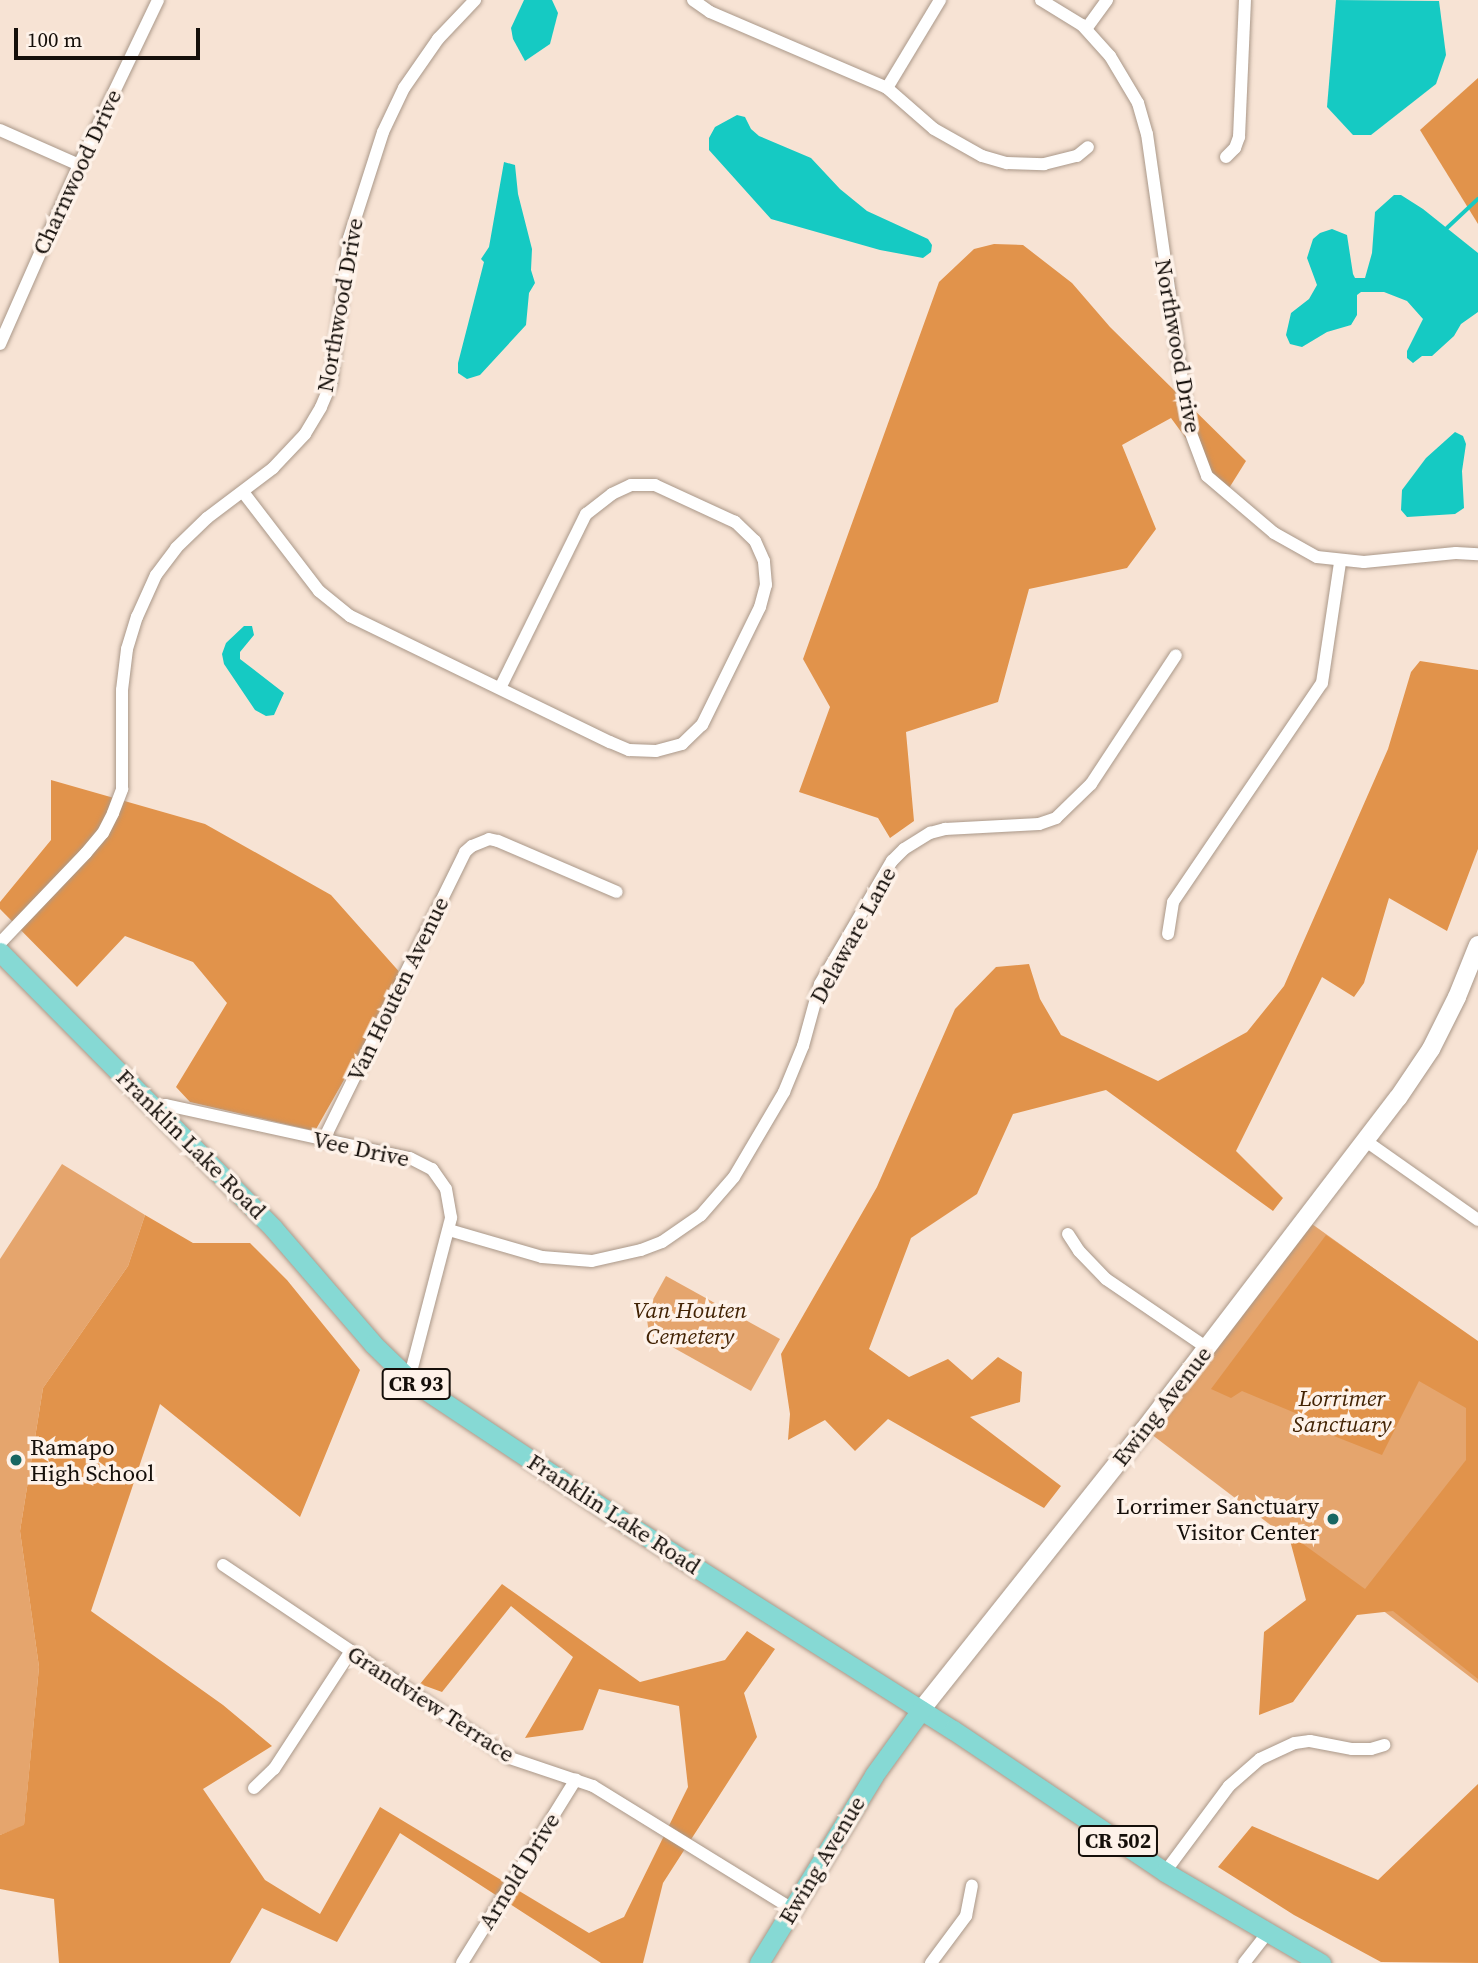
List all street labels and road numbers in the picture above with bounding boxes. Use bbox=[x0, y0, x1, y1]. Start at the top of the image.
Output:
street label: Charnwood Drive bbox=[27, 85, 127, 259]
street label: Northwood Drive bbox=[311, 216, 369, 394]
street label: Northwood Drive bbox=[1149, 257, 1207, 435]
street label: Delaware Lane bbox=[804, 862, 902, 1008]
street label: Van Houten Avenue bbox=[341, 892, 455, 1086]
street label: Franklin Lake Road bbox=[110, 1063, 272, 1225]
street label: Vee Drive bbox=[310, 1125, 412, 1173]
street label: Ewing Avenue bbox=[1107, 1341, 1217, 1471]
road number: CR 93 bbox=[381, 1366, 451, 1402]
street label: Franklin Lake Road bbox=[523, 1448, 705, 1580]
street label: Grandview Terrace bbox=[342, 1640, 520, 1768]
street label: Ewing Avenue bbox=[773, 1791, 871, 1929]
street label: Arnold Drive bbox=[472, 1808, 566, 1934]
road number: CR 502 bbox=[1078, 1824, 1158, 1858]

